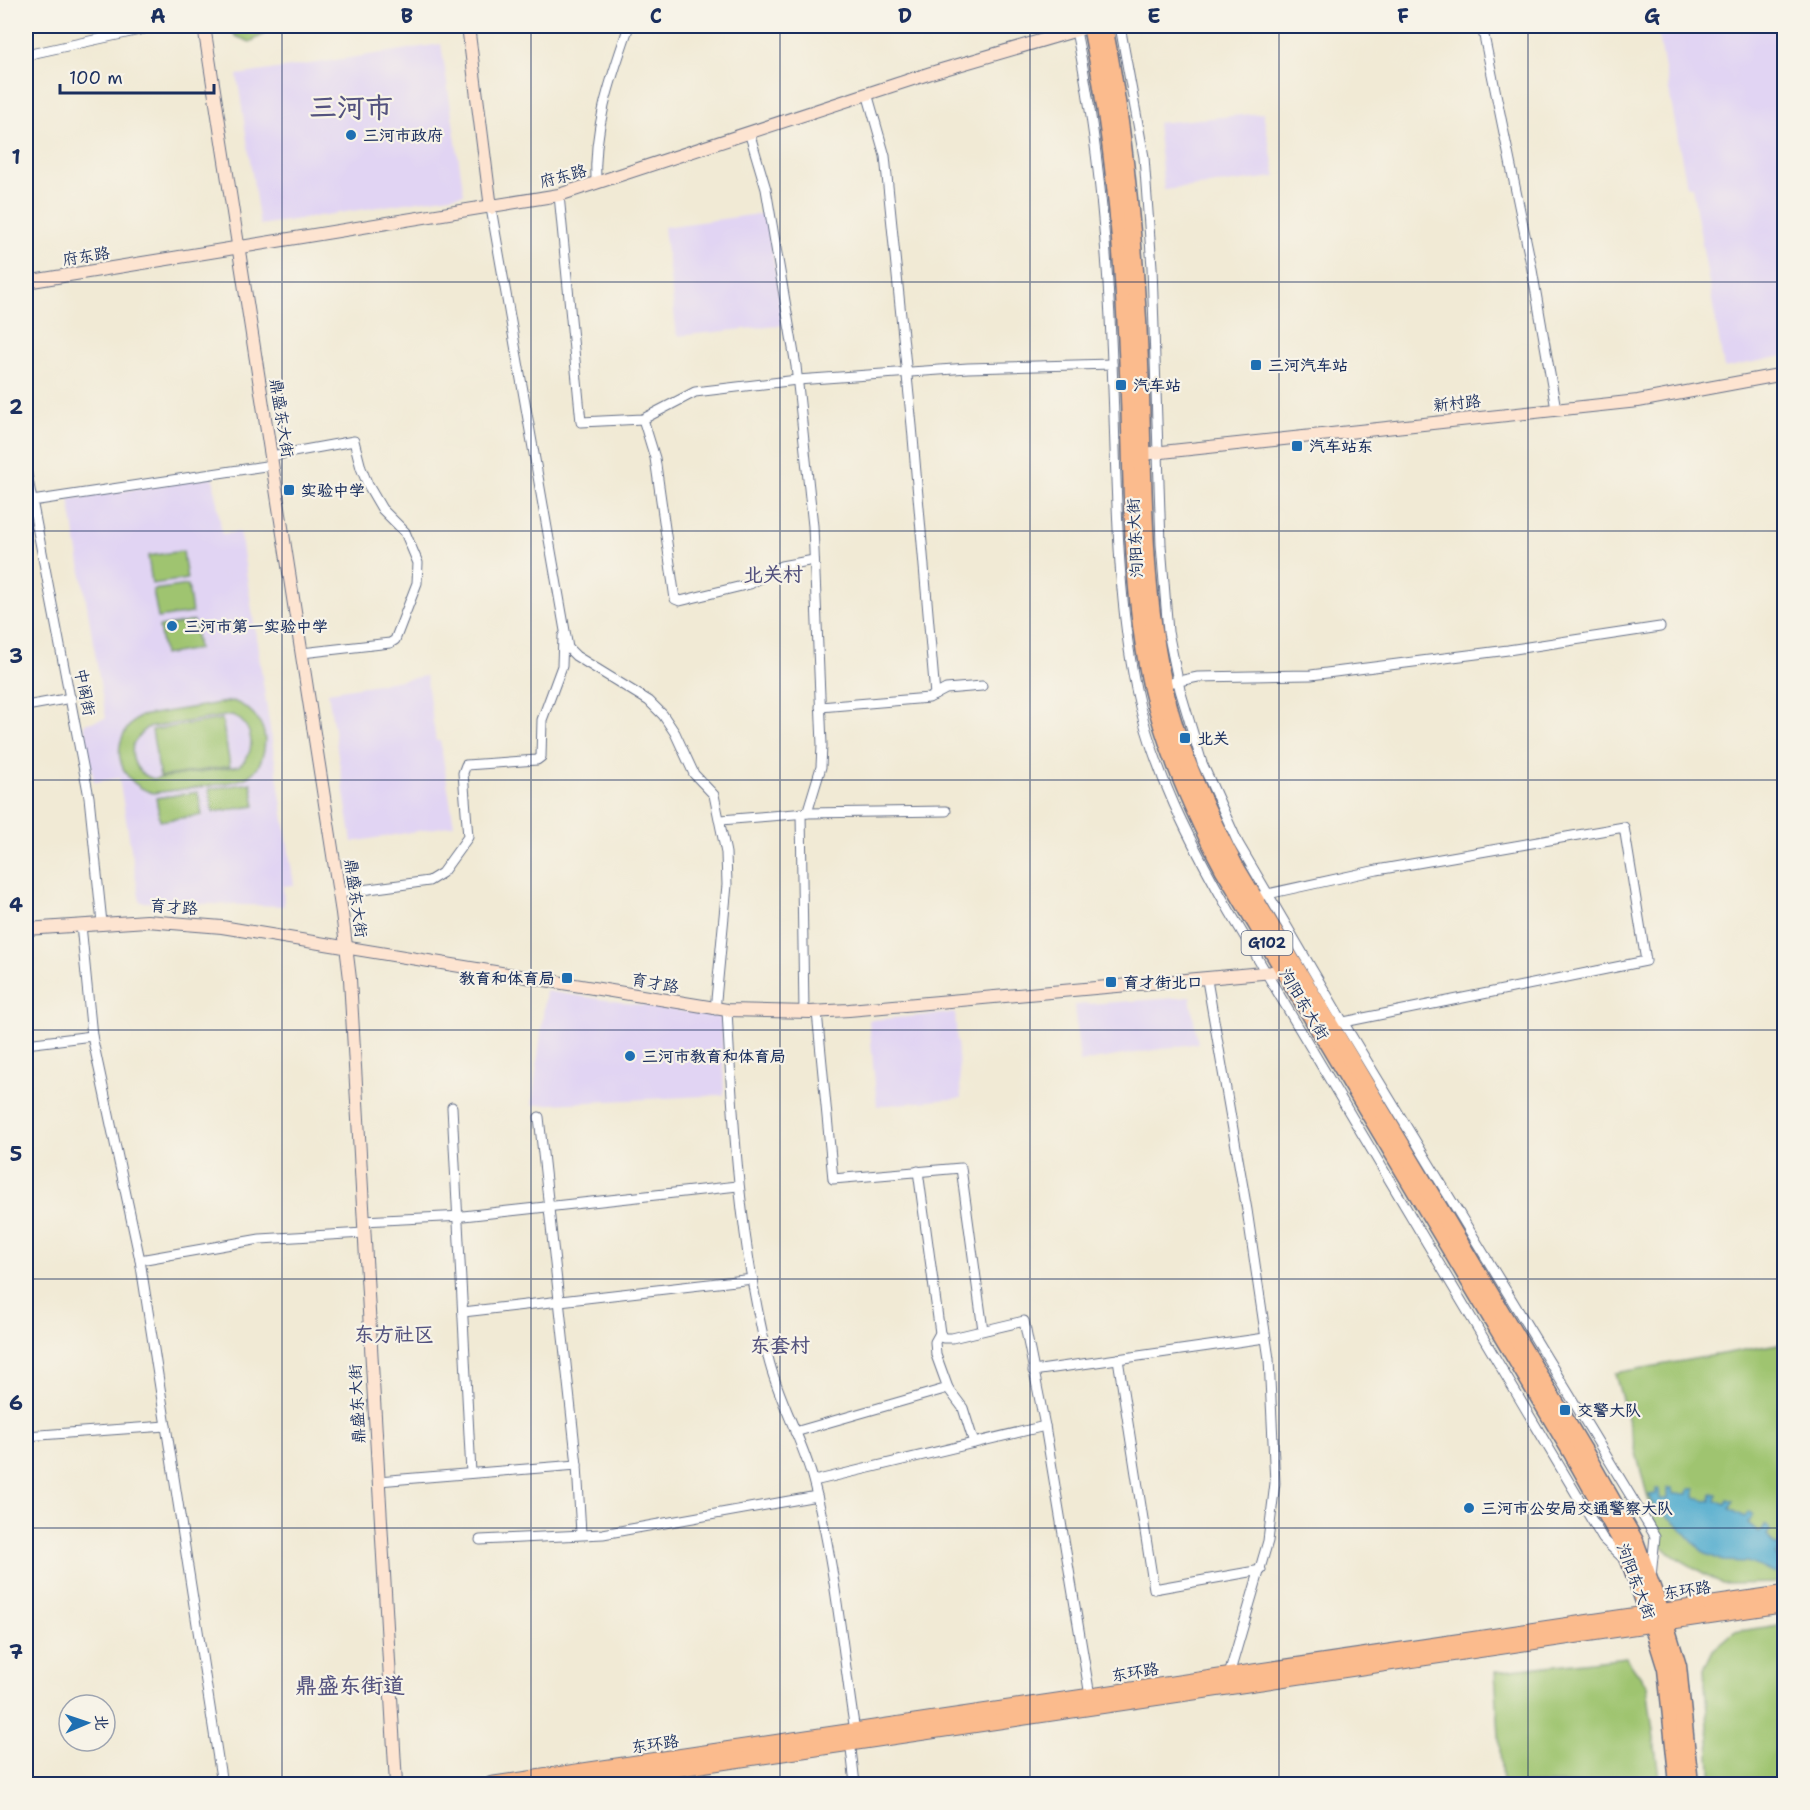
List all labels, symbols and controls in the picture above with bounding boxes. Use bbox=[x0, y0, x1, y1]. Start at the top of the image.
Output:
text: A bbox=[150, 3, 166, 29]
text: B bbox=[401, 3, 413, 29]
text: C bbox=[650, 3, 662, 29]
text: D bbox=[898, 3, 912, 29]
text: E bbox=[1147, 3, 1161, 29]
text: F bbox=[1397, 3, 1409, 29]
text: G bbox=[1644, 3, 1660, 29]
scale bar bbox=[60, 57, 214, 95]
text: 100 m bbox=[69, 66, 123, 90]
district label: 三河市 bbox=[309, 88, 393, 126]
place label: 三河市政府 bbox=[363, 125, 443, 146]
marker: 三河市政府 bbox=[344, 128, 358, 142]
text: 1 bbox=[11, 144, 21, 170]
street label: 府东路 bbox=[537, 160, 589, 192]
street label: 府东路 bbox=[61, 242, 111, 270]
place label: 三河汽车站 bbox=[1268, 355, 1348, 376]
marker: 三河汽车站 bbox=[1249, 358, 1263, 372]
place label: 汽车站 bbox=[1133, 375, 1181, 396]
street label: 鼎盛东大街 bbox=[265, 377, 299, 459]
marker: 汽车站 bbox=[1114, 378, 1128, 392]
street label: 新村路 bbox=[1432, 390, 1482, 416]
text: 2 bbox=[9, 394, 23, 420]
place label: 汽车站东 bbox=[1309, 436, 1373, 457]
marker: 汽车站东 bbox=[1290, 439, 1304, 453]
place label: 实验中学 bbox=[301, 480, 365, 501]
marker: 实验中学 bbox=[282, 483, 296, 497]
street label: 泃阳东大街 bbox=[1122, 497, 1148, 579]
district label: 北关村 bbox=[743, 561, 803, 587]
place label: 三河市第一实验中学 bbox=[184, 616, 328, 637]
marker: 三河市第一实验中学 bbox=[165, 619, 179, 633]
text: 3 bbox=[9, 643, 23, 669]
street label: 中阁街 bbox=[70, 666, 100, 718]
place label: 北关 bbox=[1197, 728, 1229, 749]
marker: 北关 bbox=[1178, 731, 1192, 745]
street label: 鼎盛东大街 bbox=[340, 857, 372, 939]
text: 4 bbox=[9, 892, 23, 918]
street label: 育才路 bbox=[149, 895, 199, 919]
road number: G102 bbox=[1242, 931, 1292, 955]
street label: 泃阳东大街 bbox=[1274, 964, 1334, 1044]
place label: 教育和体育局 bbox=[459, 968, 555, 989]
street label: 育才路 bbox=[630, 968, 680, 998]
marker: 教育和体育局 bbox=[560, 971, 574, 985]
place label: 育才街北口 bbox=[1123, 972, 1203, 993]
marker: 育才街北口 bbox=[1104, 975, 1118, 989]
place label: 三河市教育和体育局 bbox=[642, 1046, 786, 1067]
marker: 三河市教育和体育局 bbox=[623, 1049, 637, 1063]
text: 5 bbox=[10, 1141, 22, 1167]
district label: 东方社区 bbox=[354, 1321, 434, 1347]
district label: 东套村 bbox=[750, 1332, 810, 1358]
street label: 鼎盛东大街 bbox=[344, 1363, 370, 1445]
text: 6 bbox=[9, 1390, 23, 1416]
place label: 交警大队 bbox=[1577, 1400, 1641, 1421]
marker: 交警大队 bbox=[1558, 1403, 1572, 1417]
place label: 三河市公安局交通警察大队 bbox=[1481, 1498, 1673, 1519]
marker: 三河市公安局交通警察大队 bbox=[1462, 1501, 1476, 1515]
street label: 泃阳东大街 bbox=[1612, 1540, 1660, 1622]
street label: 东环路 bbox=[1662, 1576, 1712, 1604]
text: 7 bbox=[9, 1639, 23, 1665]
street label: 东环路 bbox=[1110, 1658, 1160, 1686]
district label: 鼎盛东街道 bbox=[295, 1671, 405, 1700]
north arrow bbox=[57, 1693, 117, 1753]
text: 北 bbox=[91, 1714, 112, 1731]
street label: 东环路 bbox=[630, 1730, 680, 1758]

